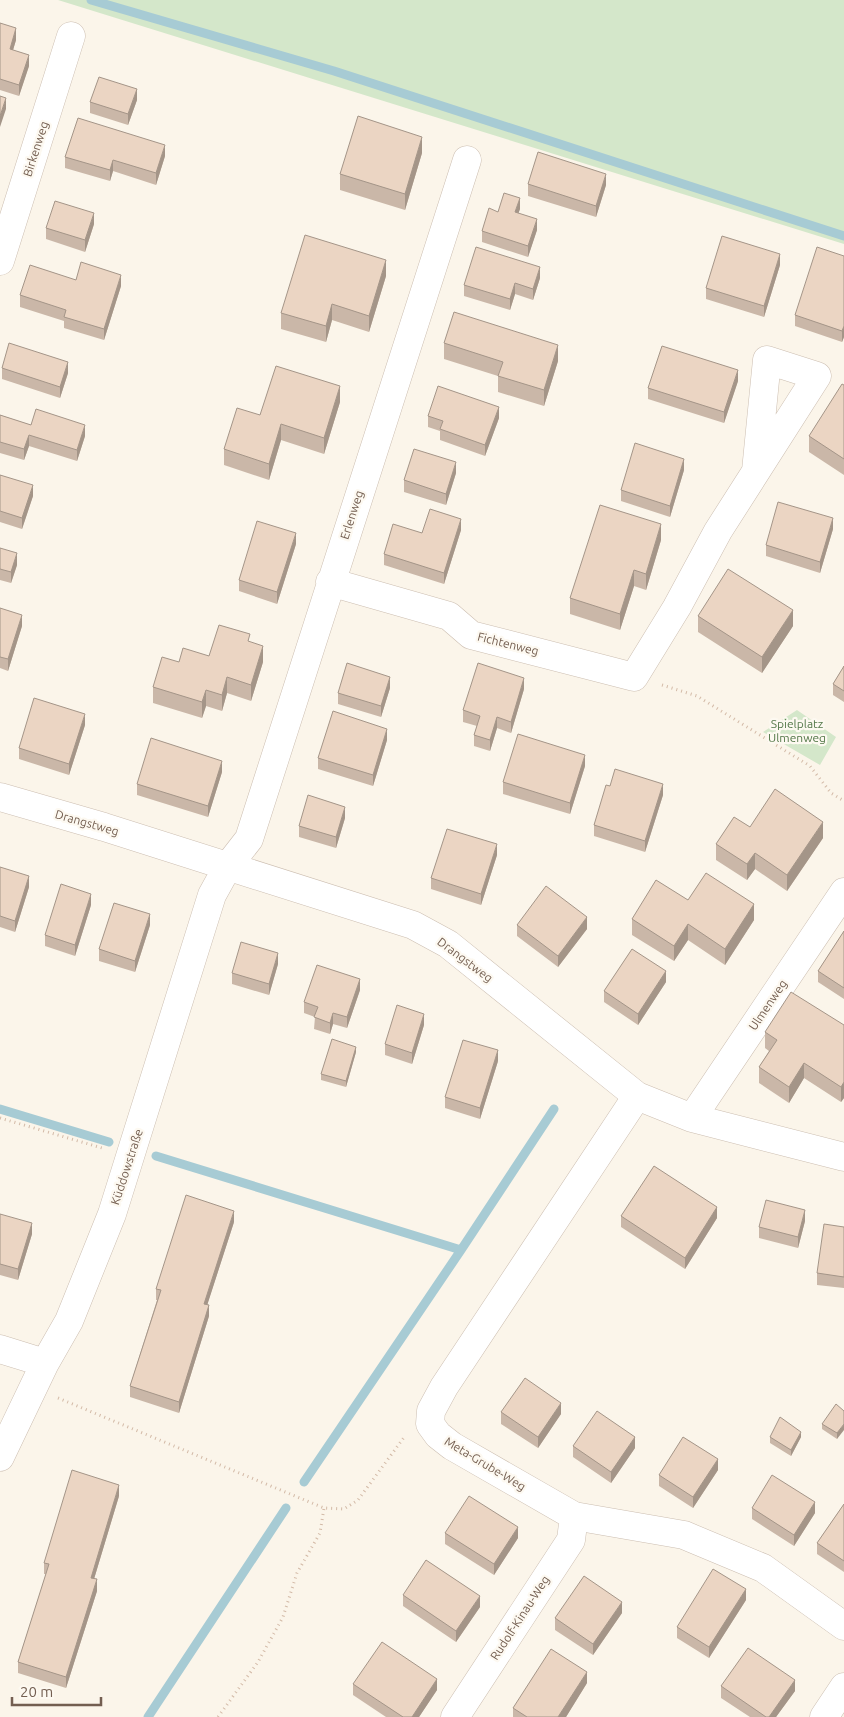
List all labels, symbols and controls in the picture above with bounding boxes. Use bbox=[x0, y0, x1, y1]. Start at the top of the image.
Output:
street label: Birkenweg bbox=[20, 120, 51, 178]
street label: Erlenweg bbox=[338, 489, 366, 541]
street label: Fichtenweg bbox=[476, 630, 540, 657]
park label: Spielplatz Ulmenweg bbox=[768, 717, 826, 744]
street label: Drangstweg bbox=[54, 807, 121, 838]
street label: Drangstweg bbox=[435, 935, 495, 985]
street label: Ulmenweg bbox=[746, 977, 789, 1032]
street label: Küddowstraße bbox=[108, 1127, 145, 1206]
street label: Meta-Grube-Weg bbox=[442, 1434, 528, 1493]
street label: Rudolf-Kinau-Weg bbox=[488, 1573, 552, 1662]
scale bar bbox=[12, 1674, 101, 1706]
text: 20 m bbox=[20, 1683, 53, 1700]

